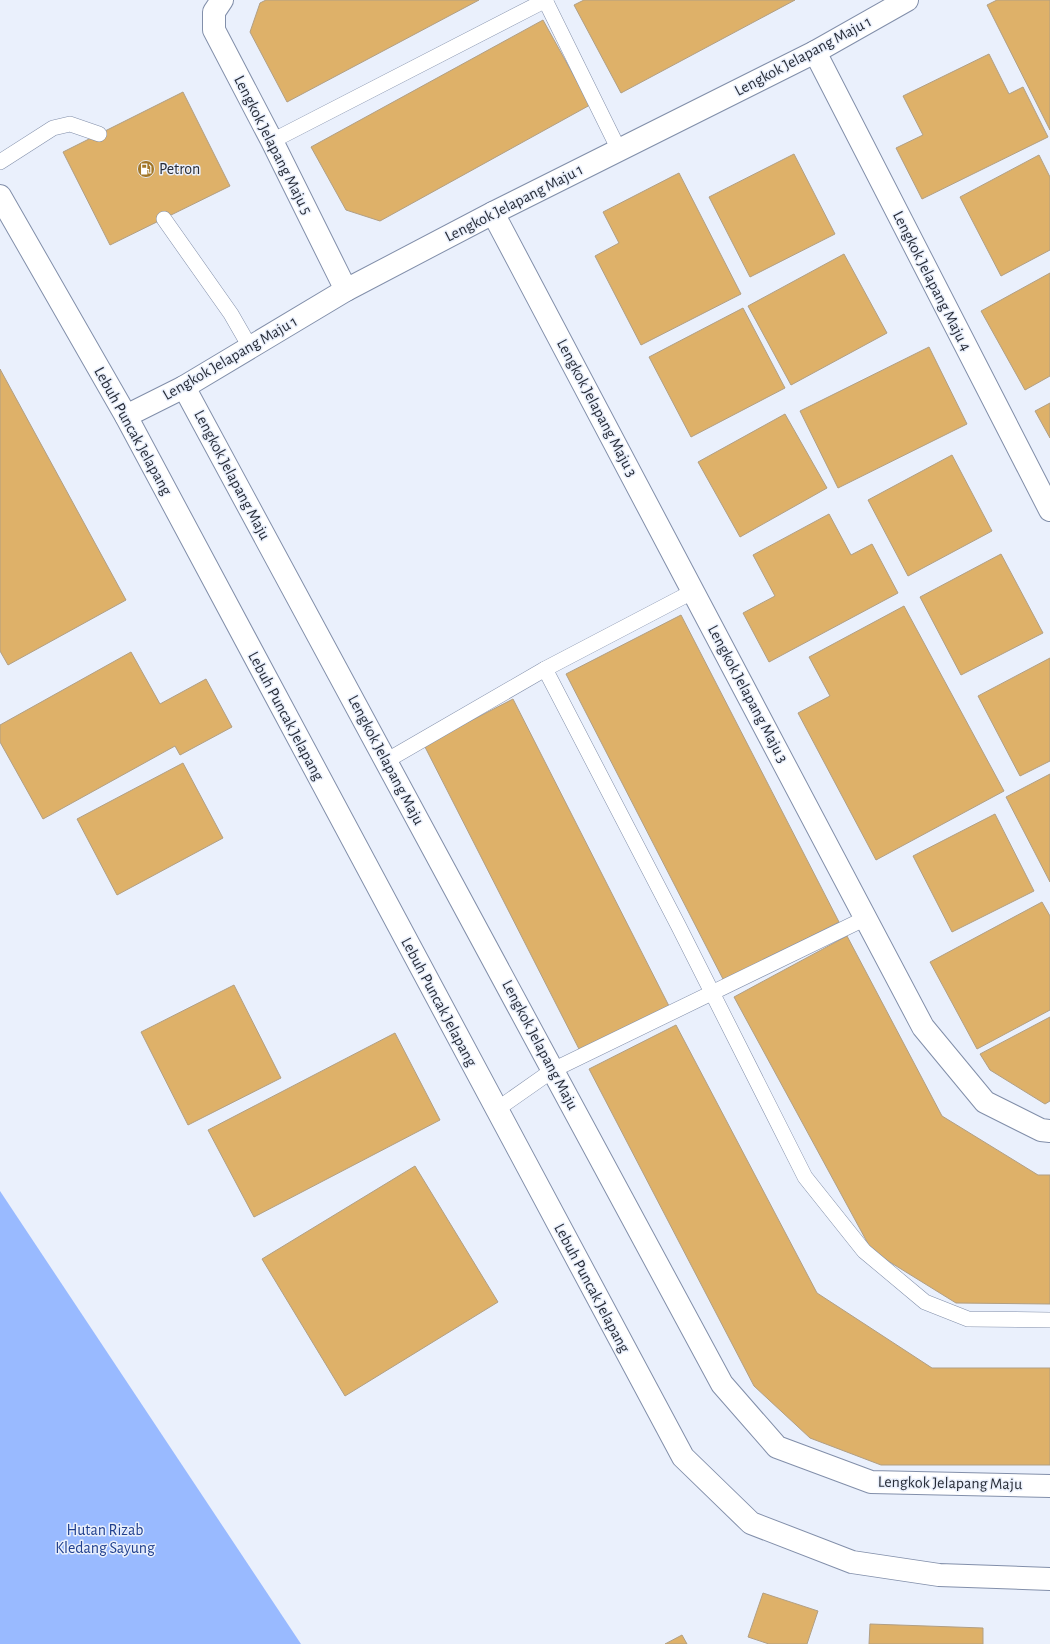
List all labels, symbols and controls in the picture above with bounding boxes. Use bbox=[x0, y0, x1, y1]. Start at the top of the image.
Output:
street label: Lengkok Jelapang Maju 1 bbox=[732, 13, 875, 100]
street label: Lengkok Jelapang Maju 5 bbox=[230, 73, 315, 218]
fuel station icon: Petron bbox=[136, 159, 156, 179]
place label: Petron bbox=[159, 161, 200, 177]
street label: Lengkok Jelapang Maju 1 bbox=[442, 161, 586, 246]
street label: Lengkok Jelapang Maju 4 bbox=[889, 208, 974, 354]
street label: Lengkok Jelapang Maju 1 bbox=[160, 313, 301, 404]
street label: Lengkok Jelapang Maju 3 bbox=[553, 336, 640, 480]
street label: Lebuh Puncak Jelapang bbox=[91, 364, 175, 498]
street label: Lengkok Jelapang Maju bbox=[190, 408, 273, 543]
street label: Lengkok Jelapang Maju 3 bbox=[704, 622, 791, 766]
street label: Lebuh Puncak Jelapang bbox=[245, 649, 327, 783]
street label: Lengkok Jelapang Maju bbox=[344, 693, 427, 828]
street label: Lebuh Puncak Jelapang bbox=[398, 935, 480, 1069]
street label: Lengkok Jelapang Maju bbox=[498, 978, 581, 1113]
street label: Lebuh Puncak Jelapang bbox=[551, 1221, 633, 1355]
street label: Lengkok Jelapang Maju bbox=[878, 1474, 1022, 1493]
park label: Hutan Rizab Kledang Sayung bbox=[55, 1522, 155, 1557]

